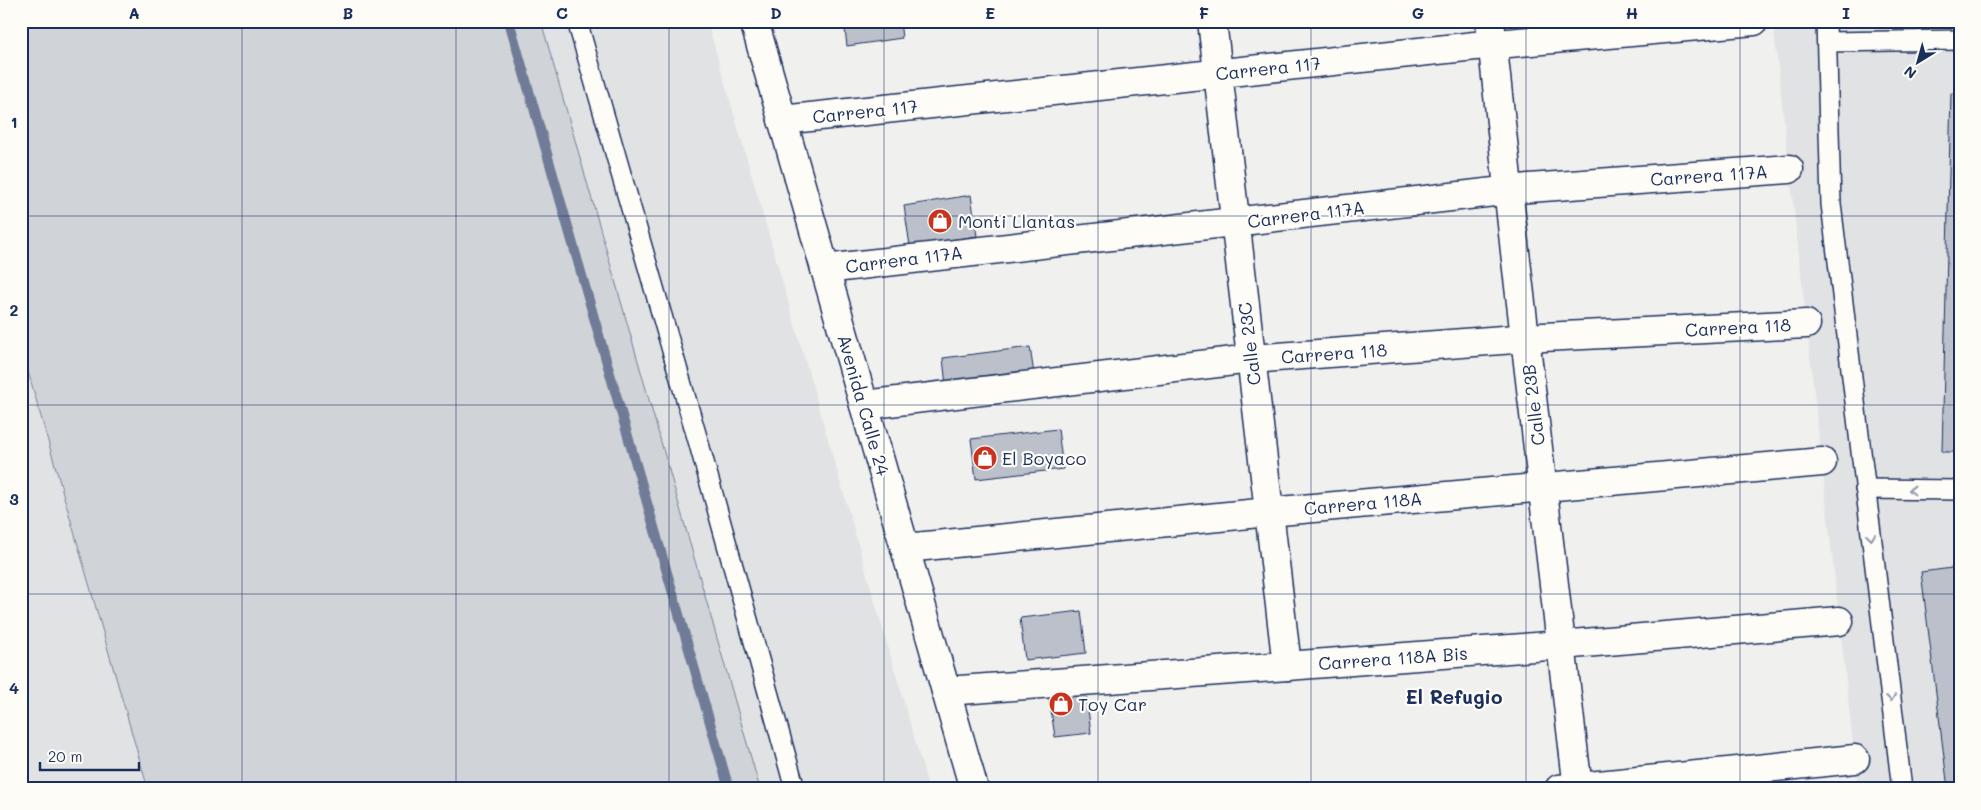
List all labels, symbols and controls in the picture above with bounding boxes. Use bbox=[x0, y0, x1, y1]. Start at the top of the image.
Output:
text: A bbox=[128, 2, 140, 23]
text: B bbox=[343, 2, 353, 23]
text: C bbox=[556, 2, 568, 23]
text: D bbox=[770, 2, 782, 23]
text: E bbox=[985, 2, 995, 23]
text: F bbox=[1199, 2, 1209, 23]
text: G bbox=[1412, 2, 1424, 23]
text: H bbox=[1626, 2, 1638, 23]
text: I bbox=[1842, 2, 1850, 23]
north arrow bbox=[1894, 38, 1944, 88]
street label: Carrera 117 bbox=[1214, 51, 1322, 85]
text: N bbox=[1900, 62, 1920, 84]
street label: Carrera 117 bbox=[811, 94, 919, 128]
text: 1 bbox=[10, 111, 18, 132]
street label: Carrera 117A bbox=[1649, 159, 1769, 191]
street label: Carrera 117A bbox=[1246, 195, 1366, 233]
shop icon: Monti Llantas bbox=[927, 208, 953, 234]
place label: Monti Llantas bbox=[958, 209, 1075, 233]
street label: Carrera 117A bbox=[844, 240, 964, 278]
text: 2 bbox=[10, 299, 19, 320]
street label: Calle 23C bbox=[1232, 301, 1266, 387]
street label: Carrera 118 bbox=[1684, 312, 1792, 342]
street label: Avenida Calle 24 bbox=[832, 332, 896, 479]
street label: Carrera 118 bbox=[1280, 337, 1388, 369]
street label: Calle 23B bbox=[1516, 363, 1550, 447]
shop icon: El Boyaco bbox=[972, 445, 998, 471]
place label: El Boyaco bbox=[1002, 446, 1087, 470]
one-way arrow bbox=[1908, 484, 1916, 495]
street label: Carrera 118A bbox=[1303, 486, 1423, 520]
text: 3 bbox=[9, 488, 19, 509]
one-way arrow bbox=[1865, 533, 1876, 541]
street label: Carrera 118A Bis bbox=[1317, 641, 1469, 675]
text: 4 bbox=[9, 677, 19, 698]
district label: El Refugio bbox=[1406, 684, 1502, 709]
shop icon: Toy Car bbox=[1048, 691, 1074, 717]
place label: Toy Car bbox=[1078, 692, 1147, 716]
one-way arrow bbox=[1885, 695, 1896, 703]
scale bar bbox=[40, 740, 139, 772]
text: 20 m bbox=[48, 746, 82, 766]

